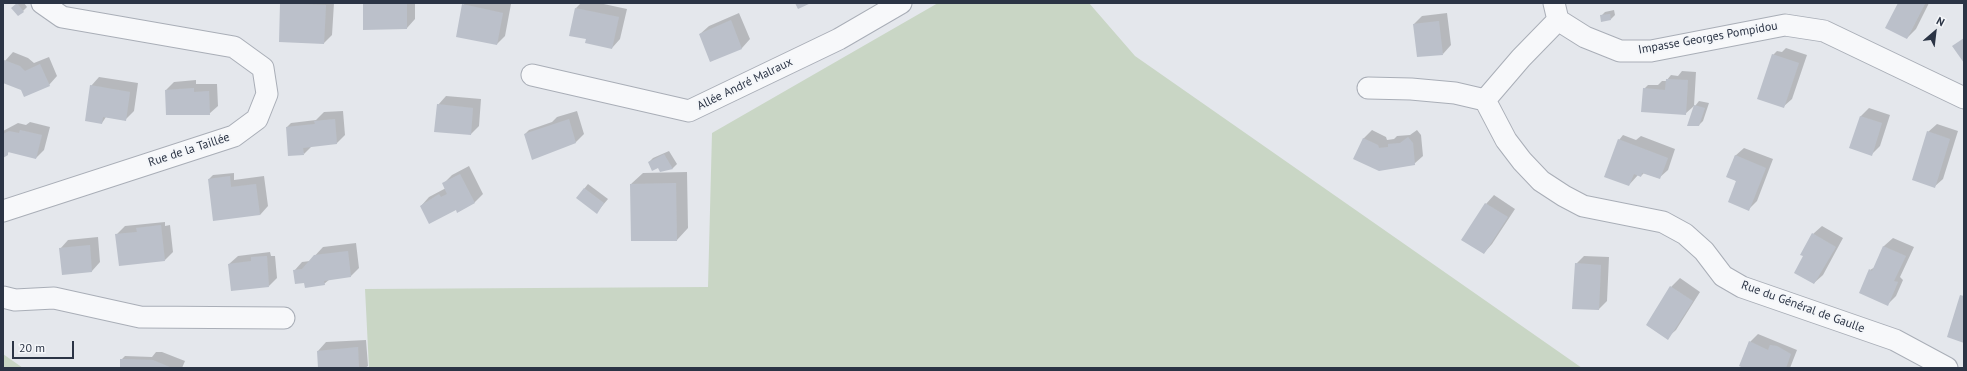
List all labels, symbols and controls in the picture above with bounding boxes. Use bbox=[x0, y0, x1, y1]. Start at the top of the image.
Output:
north arrow bbox=[1915, 12, 1955, 52]
text: N bbox=[1934, 14, 1947, 29]
street label: Impasse Georges Pompidou bbox=[1637, 19, 1779, 57]
street label: Allée André Malraux bbox=[695, 55, 795, 113]
street label: Rue de la Taillée bbox=[146, 130, 232, 170]
street label: Rue du Général de Gaulle bbox=[1739, 278, 1867, 336]
scale bar bbox=[14, 333, 76, 359]
text: 20 m bbox=[19, 340, 45, 355]

